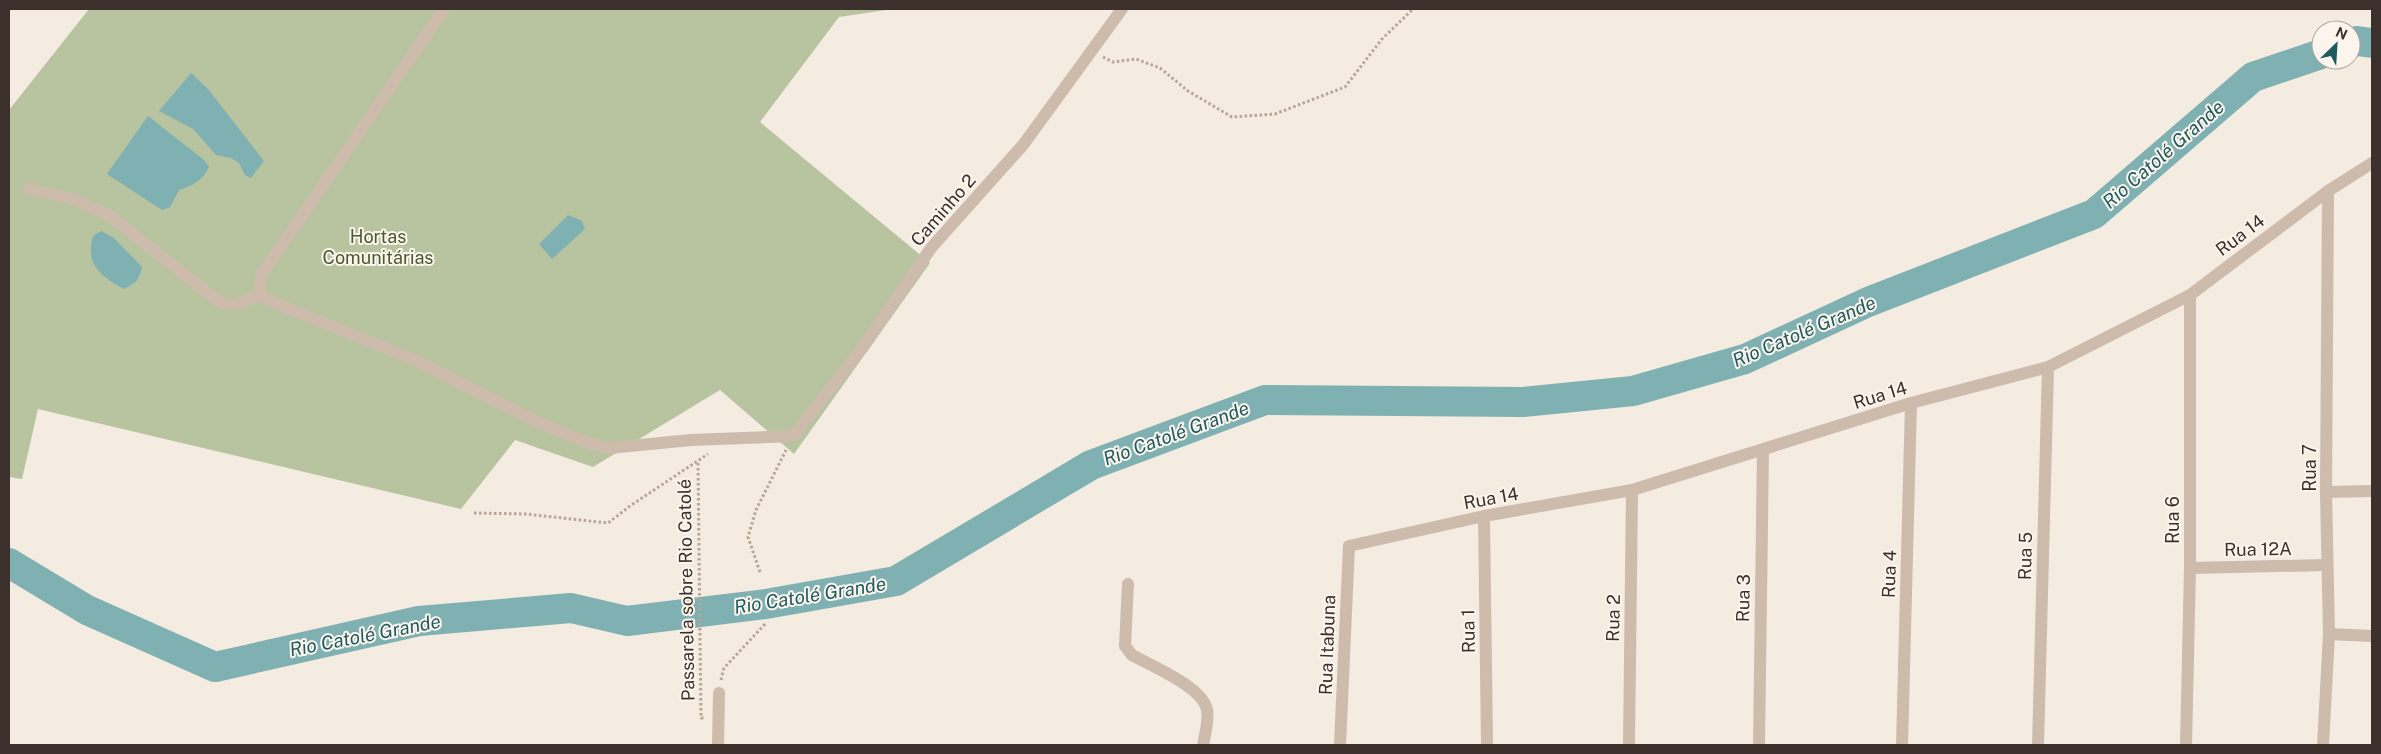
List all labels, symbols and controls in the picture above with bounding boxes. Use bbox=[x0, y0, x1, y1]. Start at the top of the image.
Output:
north arrow bbox=[2311, 20, 2361, 70]
text: N bbox=[2333, 24, 2350, 43]
water label: Rio Catolé Grande bbox=[2098, 95, 2228, 213]
street label: Caminho 2 bbox=[906, 170, 980, 250]
street label: Rua 14 bbox=[2212, 210, 2268, 260]
park label: Hortas Comunitárias bbox=[323, 226, 433, 268]
water label: Rio Catolé Grande bbox=[1729, 291, 1879, 371]
street label: Rua 14 bbox=[1850, 377, 1910, 413]
water label: Rio Catolé Grande bbox=[1100, 396, 1252, 470]
street label: Rua 7 bbox=[2299, 444, 2320, 492]
street label: Passarela sobre Rio Catolé bbox=[674, 479, 698, 701]
street label: Rua 14 bbox=[1462, 483, 1520, 513]
street label: Rua 6 bbox=[2162, 496, 2183, 544]
street label: Rua 5 bbox=[2014, 532, 2036, 580]
street label: Rua 12A bbox=[2224, 538, 2292, 560]
street label: Rua 4 bbox=[1878, 550, 1900, 598]
water label: Rio Catolé Grande bbox=[732, 572, 888, 618]
street label: Rua 3 bbox=[1732, 574, 1754, 622]
street label: Rua 2 bbox=[1602, 594, 1624, 642]
street label: Rua Itabuna bbox=[1315, 595, 1339, 695]
street label: Rua 1 bbox=[1457, 609, 1479, 653]
water label: Rio Catolé Grande bbox=[288, 610, 442, 660]

